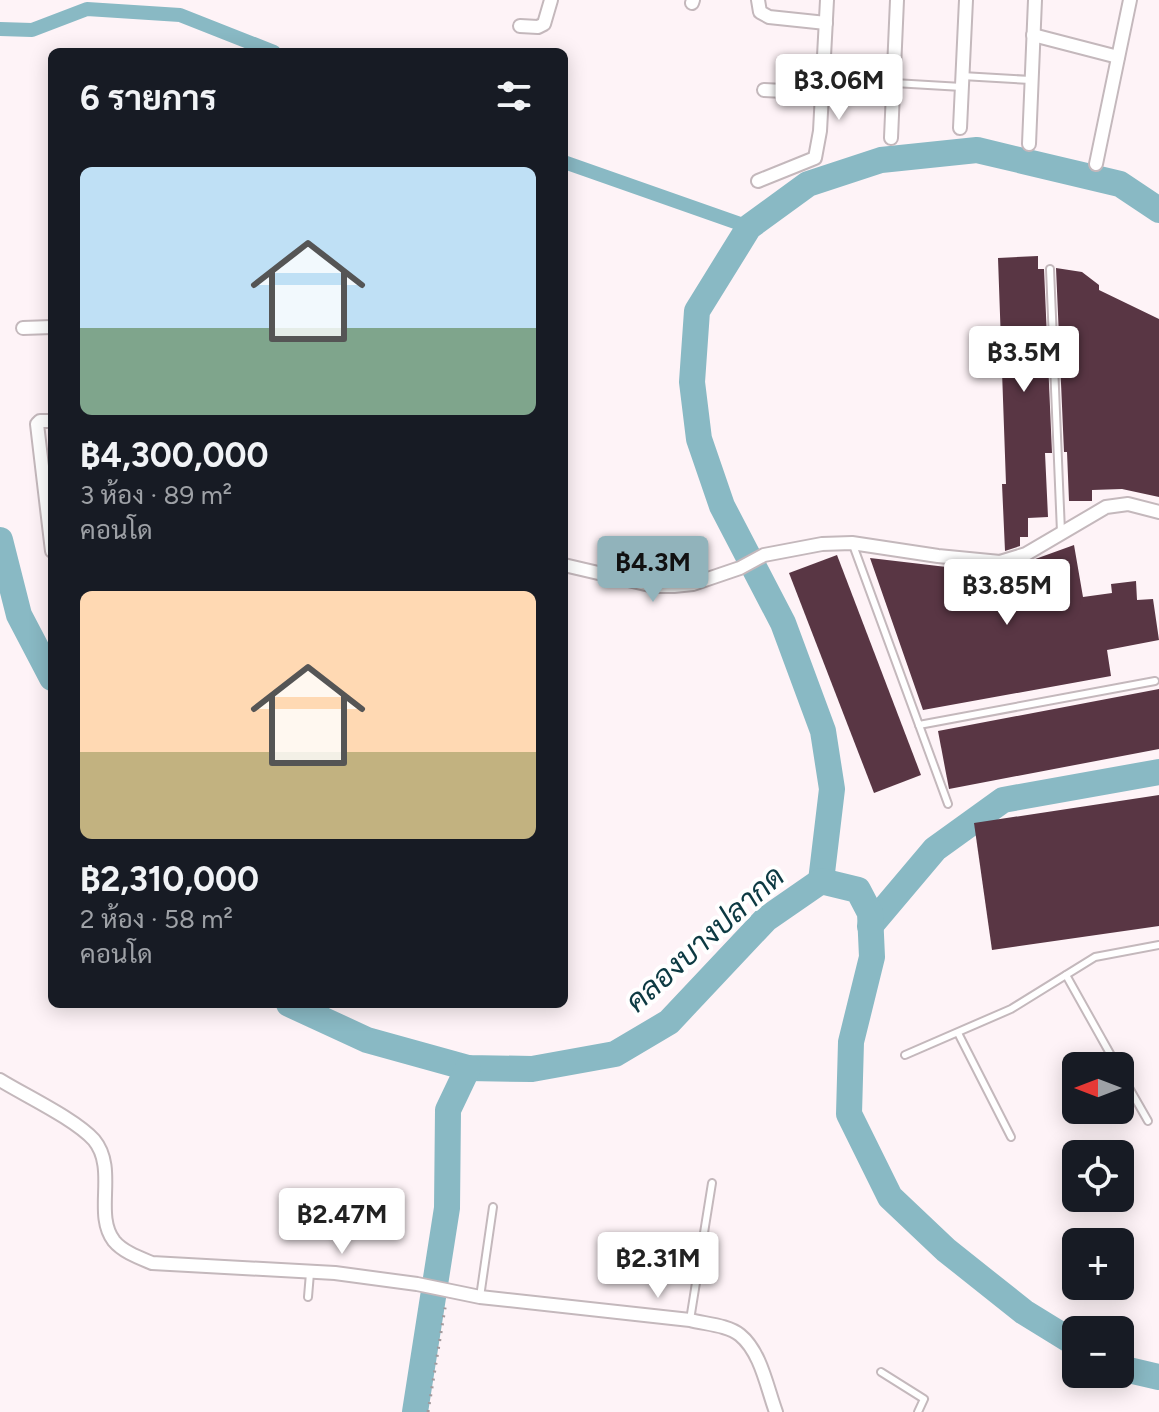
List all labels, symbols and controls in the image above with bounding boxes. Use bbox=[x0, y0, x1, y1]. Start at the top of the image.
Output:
pin: ฿3.06M bbox=[774, 54, 904, 122]
text: ฿3.06M bbox=[794, 64, 884, 96]
icon: filters bbox=[492, 74, 536, 118]
text: 6 รายการ bbox=[80, 78, 217, 119]
icon: home bbox=[236, 219, 380, 363]
pin: ฿3.5M bbox=[968, 326, 1080, 394]
text: ฿3.5M bbox=[987, 336, 1061, 368]
text: ฿4,300,000 bbox=[80, 435, 269, 476]
text: 3 ห้อง · 89 m² bbox=[80, 479, 232, 511]
text: คอนโด bbox=[80, 514, 153, 546]
pin: ฿4.3M bbox=[597, 536, 709, 604]
text: ฿4.3M bbox=[615, 546, 691, 578]
pin: ฿3.85M bbox=[942, 559, 1072, 627]
text: ฿3.85M bbox=[962, 569, 1052, 601]
icon: home bbox=[236, 643, 380, 787]
water label: คลองบางปลากด bbox=[618, 858, 792, 1020]
text: ฿2,310,000 bbox=[80, 859, 259, 900]
text: 2 ห้อง · 58 m² bbox=[80, 903, 233, 935]
text: คอนโด bbox=[80, 938, 153, 970]
north arrow bbox=[1062, 1052, 1134, 1124]
map controls bbox=[1062, 1052, 1134, 1388]
button: locate bbox=[1062, 1140, 1134, 1212]
pin: ฿2.47M bbox=[277, 1188, 407, 1256]
text: ฿2.47M bbox=[297, 1198, 387, 1230]
button: + bbox=[1062, 1228, 1134, 1300]
pin: ฿2.31M bbox=[593, 1232, 723, 1300]
text: ฿2.31M bbox=[616, 1242, 700, 1274]
button: − bbox=[1062, 1316, 1134, 1388]

